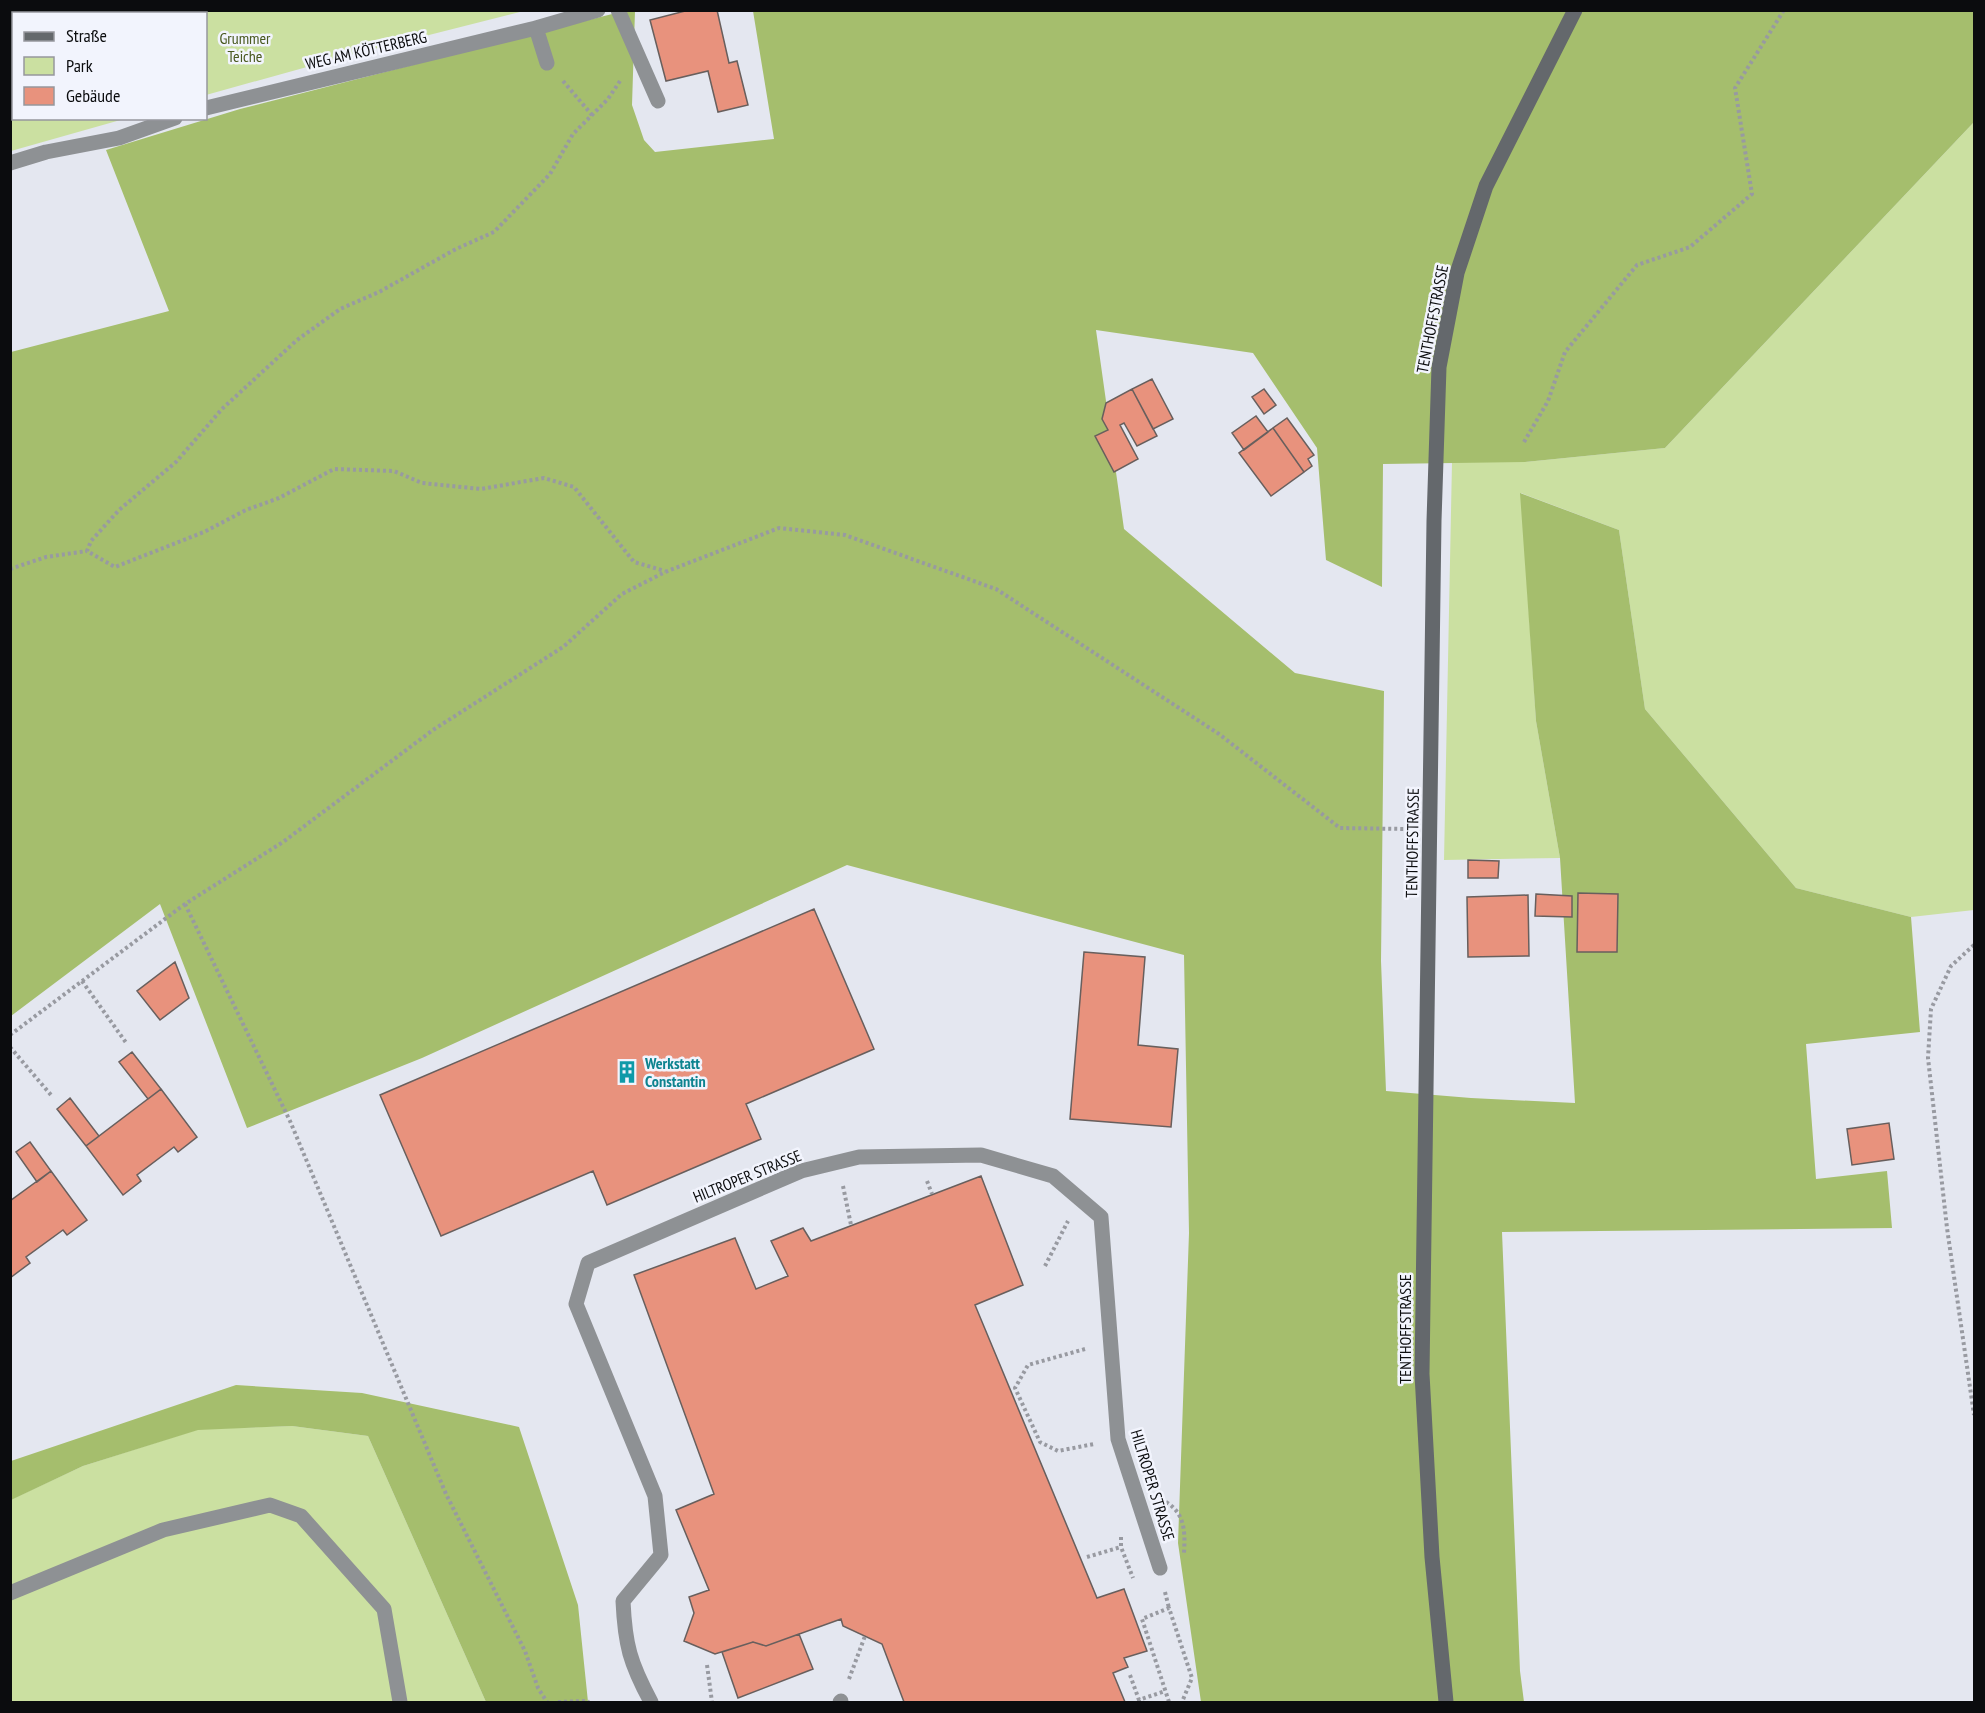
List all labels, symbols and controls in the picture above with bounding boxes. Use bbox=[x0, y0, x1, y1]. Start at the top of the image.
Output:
legend bbox=[12, 12, 207, 120]
text: Straße bbox=[66, 24, 107, 47]
street label: WEG AM KÖTTERBERG bbox=[303, 26, 429, 74]
park label: Grummer Teiche bbox=[219, 28, 271, 66]
text: Park bbox=[66, 54, 93, 77]
text: Gebäude bbox=[66, 84, 120, 107]
street label: TENTHOFFSTRASSE bbox=[1412, 263, 1452, 375]
street label: TENTHOFFSTRASSE bbox=[1401, 788, 1423, 898]
place label: Werkstatt Constantin bbox=[644, 1053, 706, 1091]
building icon: Werkstatt Constantin bbox=[614, 1059, 640, 1085]
street label: HILTROPER STRASSE bbox=[690, 1145, 804, 1207]
street label: TENTHOFFSTRASSE bbox=[1395, 1274, 1415, 1384]
street label: HILTROPER STRASSE bbox=[1127, 1427, 1179, 1543]

